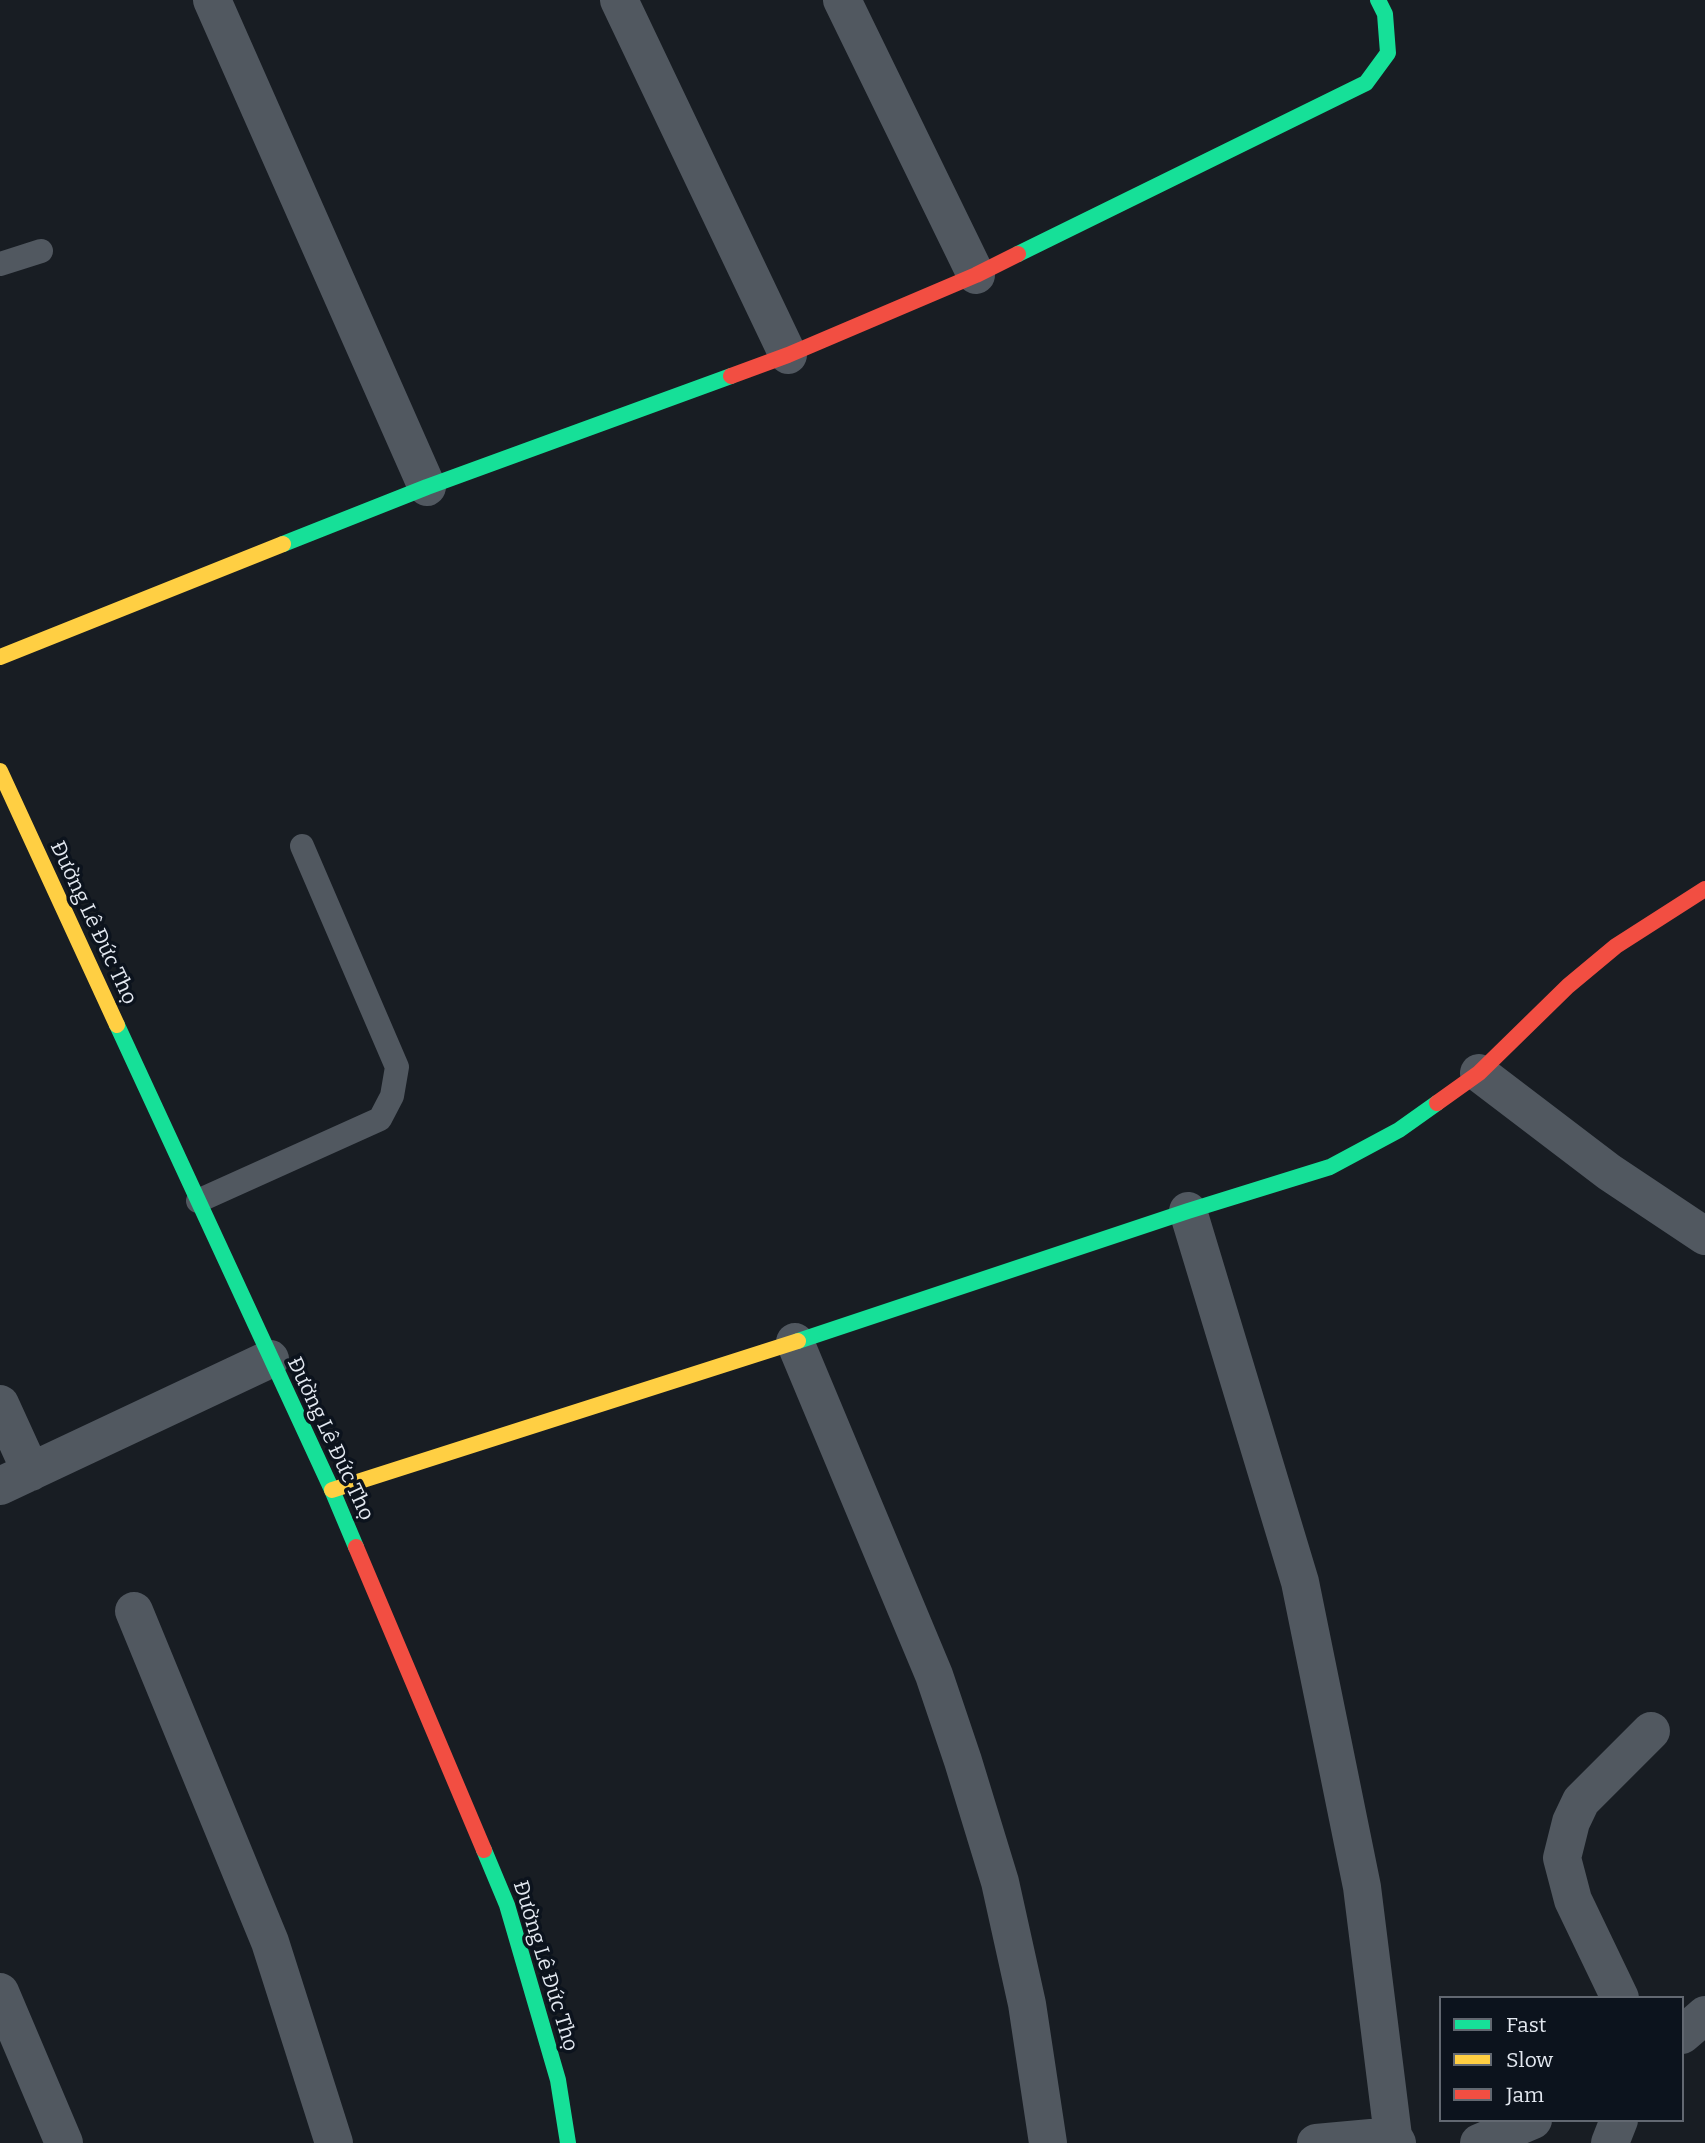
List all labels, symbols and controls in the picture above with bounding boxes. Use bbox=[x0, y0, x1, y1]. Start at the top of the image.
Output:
street label: Đường Lê Đức Thọ bbox=[44, 838, 142, 1008]
street label: Đường Lê Đức Thọ bbox=[281, 1354, 379, 1524]
street label: Đường Lê Đức Thọ bbox=[507, 1878, 583, 2054]
legend bbox=[1439, 1996, 1684, 2122]
text: Fast bbox=[1506, 2012, 1546, 2038]
text: Slow bbox=[1506, 2047, 1553, 2073]
text: Jam bbox=[1506, 2082, 1544, 2108]

